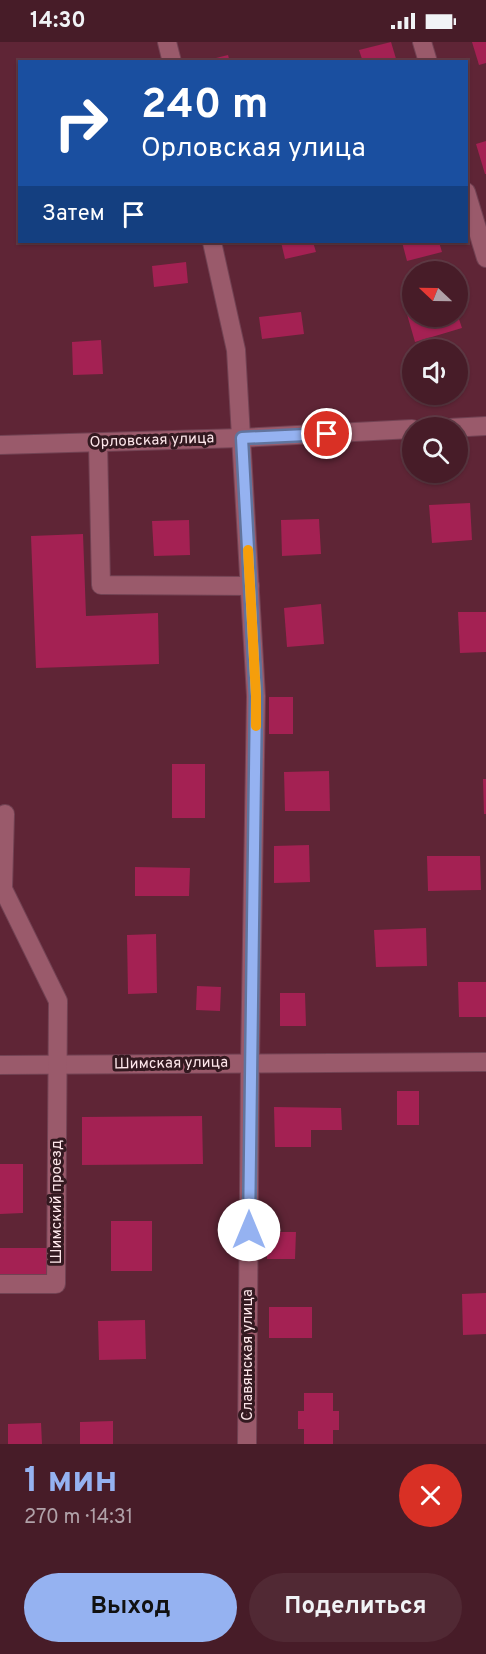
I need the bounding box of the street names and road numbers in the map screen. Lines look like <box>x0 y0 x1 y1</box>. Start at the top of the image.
street label: Орловская улица <box>89 429 215 453</box>
street label: Шимская улица <box>114 1054 228 1074</box>
street label: Шимский проезд <box>48 1140 67 1264</box>
street label: Славянская улица <box>239 1289 258 1421</box>

